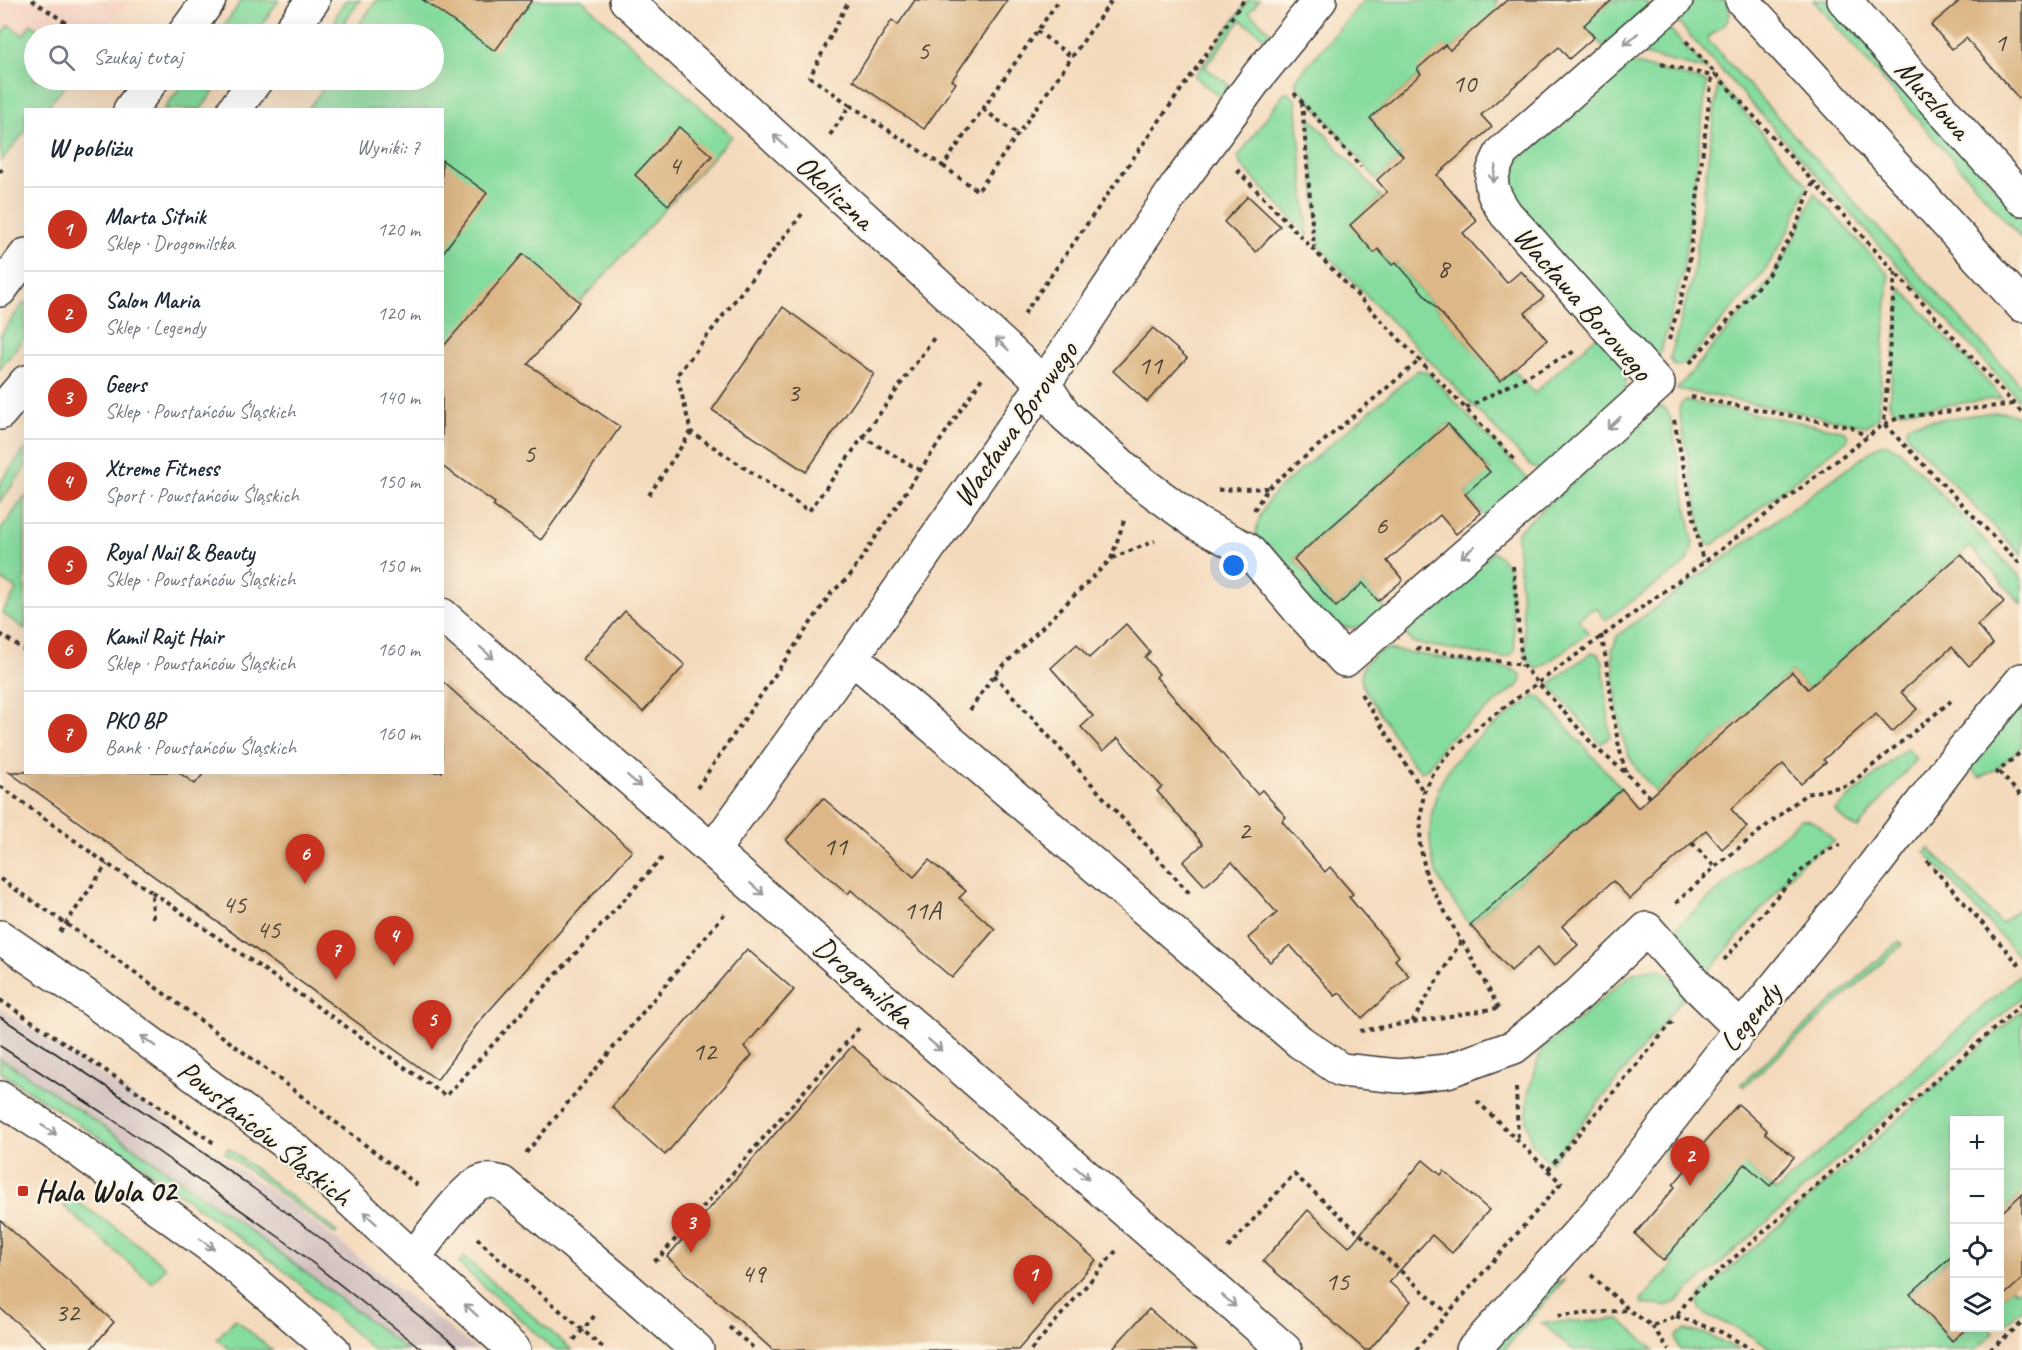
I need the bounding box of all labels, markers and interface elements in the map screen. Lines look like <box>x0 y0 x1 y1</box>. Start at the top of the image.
search box <box>24 24 444 90</box>
house number: 1 <box>1994 25 2008 59</box>
one-way arrow <box>1624 32 1639 46</box>
house number: 5 <box>917 33 931 67</box>
icon: search <box>45 41 78 74</box>
text: Szukaj tutaj <box>93 43 183 71</box>
street label: Muszlowa <box>1887 51 1981 149</box>
house number: 10 <box>1452 66 1478 100</box>
text: W pobliżu <box>48 131 131 164</box>
one-way arrow <box>773 134 788 148</box>
text: Wyniki: 7 <box>357 135 420 160</box>
street label: Okoliczna <box>788 146 884 240</box>
house number: 4 <box>668 148 683 182</box>
one-way arrow <box>1488 164 1499 183</box>
text: Marta Sitnik <box>105 203 206 231</box>
text: 1 <box>63 217 72 242</box>
text: 120 m <box>377 217 420 242</box>
street label: Wacława Borowego <box>1505 217 1662 390</box>
text: Sklep · Drogomilska <box>105 231 234 256</box>
house number: 8 <box>1437 251 1452 285</box>
text: Salon Maria <box>105 287 199 315</box>
text: 2 <box>63 301 72 326</box>
text: 120 m <box>377 301 420 326</box>
text: Sklep · Legendy <box>105 315 205 340</box>
street label: Wacława Borowego <box>944 333 1087 514</box>
one-way arrow <box>994 337 1009 351</box>
house number: 11 <box>1138 348 1164 382</box>
text: Geers <box>105 371 146 399</box>
house number: 3 <box>787 375 801 409</box>
text: 3 <box>63 385 72 410</box>
text: 140 m <box>377 385 420 410</box>
text: Sklep · Powstańców Śląskich <box>105 399 295 424</box>
one-way arrow <box>1607 416 1622 430</box>
house number: 5 <box>523 436 537 470</box>
text: Xtreme Fitness <box>105 455 219 483</box>
text: 4 <box>63 469 72 494</box>
text: 150 m <box>377 469 420 494</box>
text: Sport · Powstańców Śląskich <box>105 483 299 508</box>
house number: 6 <box>1375 508 1388 542</box>
text: Royal Nail & Beauty <box>105 539 254 567</box>
one-way arrow <box>1461 545 1476 559</box>
your location <box>1219 551 1248 580</box>
text: 5 <box>63 553 72 578</box>
text: 150 m <box>377 553 420 578</box>
text: Sklep · Powstańców Śląskich <box>105 567 295 592</box>
text: Kamil Rajt Hair <box>105 623 223 651</box>
text: 6 <box>63 637 72 662</box>
text: 160 m <box>377 637 420 662</box>
one-way arrow <box>479 646 494 660</box>
text: Sklep · Powstańców Śląskich <box>105 651 295 676</box>
text: PKO BP <box>105 707 164 735</box>
text: 7 <box>63 721 72 746</box>
text: 160 m <box>377 721 420 746</box>
text: Bank · Powstańców Śląskich <box>105 735 296 760</box>
one-way arrow <box>626 774 641 788</box>
house number: 2 <box>1238 813 1252 847</box>
house number: 11 <box>823 829 849 863</box>
pin: 6 <box>286 834 324 884</box>
one-way arrow <box>749 882 764 896</box>
house number: 45 <box>222 887 248 921</box>
house number: 11A <box>903 893 942 927</box>
house number: 45 <box>256 912 282 946</box>
pin: 4 <box>374 916 414 966</box>
street label: Drogomilska <box>805 928 924 1038</box>
pin: 7 <box>316 930 356 980</box>
street label: Legendy <box>1711 972 1791 1059</box>
pin: 5 <box>412 1000 452 1050</box>
house number: 12 <box>692 1034 718 1068</box>
one-way arrow <box>141 1035 157 1048</box>
one-way arrow <box>927 1038 942 1052</box>
street label: Powstańców Śląskich <box>170 1051 361 1216</box>
map controls <box>1950 1116 2004 1332</box>
button: + <box>1950 1116 2004 1170</box>
one-way arrow <box>40 1125 57 1137</box>
pin: 2 <box>1670 1136 1710 1186</box>
one-way arrow <box>1074 1166 1089 1180</box>
button: − <box>1950 1170 2004 1224</box>
place label: Hala Wola 02 <box>35 1172 178 1210</box>
marker: Hala Wola 02 <box>16 1184 30 1198</box>
pin: 3 <box>672 1204 710 1253</box>
one-way arrow <box>363 1211 378 1225</box>
button: locate <box>1950 1224 2004 1278</box>
one-way arrow <box>199 1238 215 1250</box>
house number: 49 <box>741 1256 767 1290</box>
pin: 1 <box>1014 1256 1052 1305</box>
house number: 15 <box>1325 1264 1351 1298</box>
button: layers <box>1950 1278 2004 1332</box>
one-way arrow <box>1221 1294 1236 1308</box>
house number: 32 <box>55 1295 81 1329</box>
one-way arrow <box>463 1303 478 1317</box>

